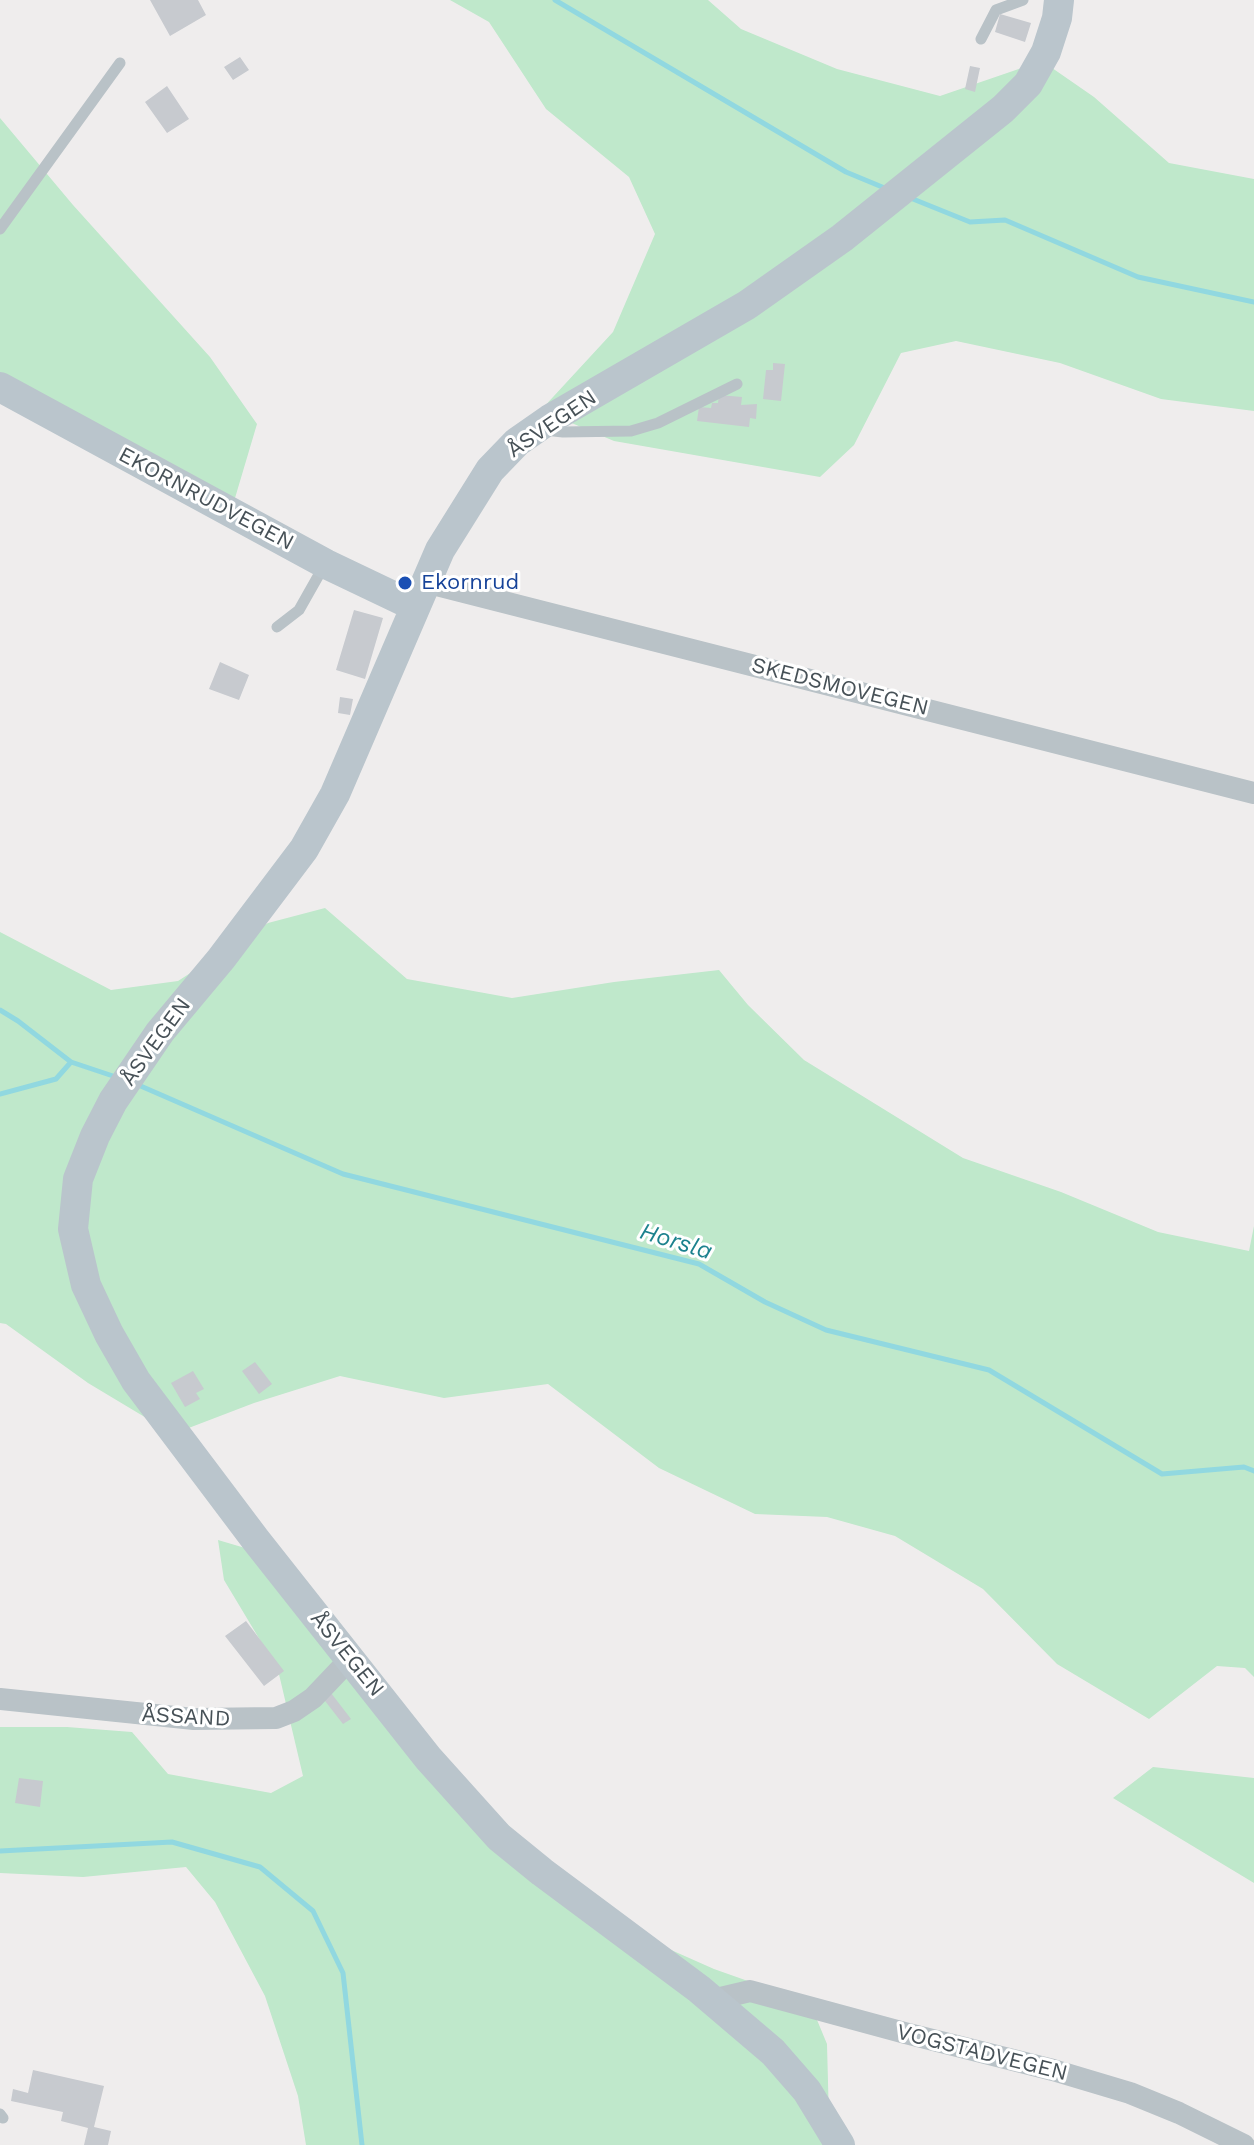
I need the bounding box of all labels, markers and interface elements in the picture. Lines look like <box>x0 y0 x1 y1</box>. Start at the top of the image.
street label: ÅSVEGEN <box>502 384 602 464</box>
street label: EKORNRUDVEGEN <box>114 442 298 556</box>
place label: Ekornrud <box>421 570 519 596</box>
marker: Ekornrud <box>396 574 414 592</box>
street label: SKEDSMOVEGEN <box>749 652 931 722</box>
street label: ÅSVEGEN <box>115 993 197 1091</box>
water label: Horsla <box>636 1217 716 1267</box>
street label: ÅSVEGEN <box>305 1606 389 1702</box>
street label: ÅSSAND <box>141 1701 231 1733</box>
street label: VOGSTADVEGEN <box>894 2019 1070 2087</box>

